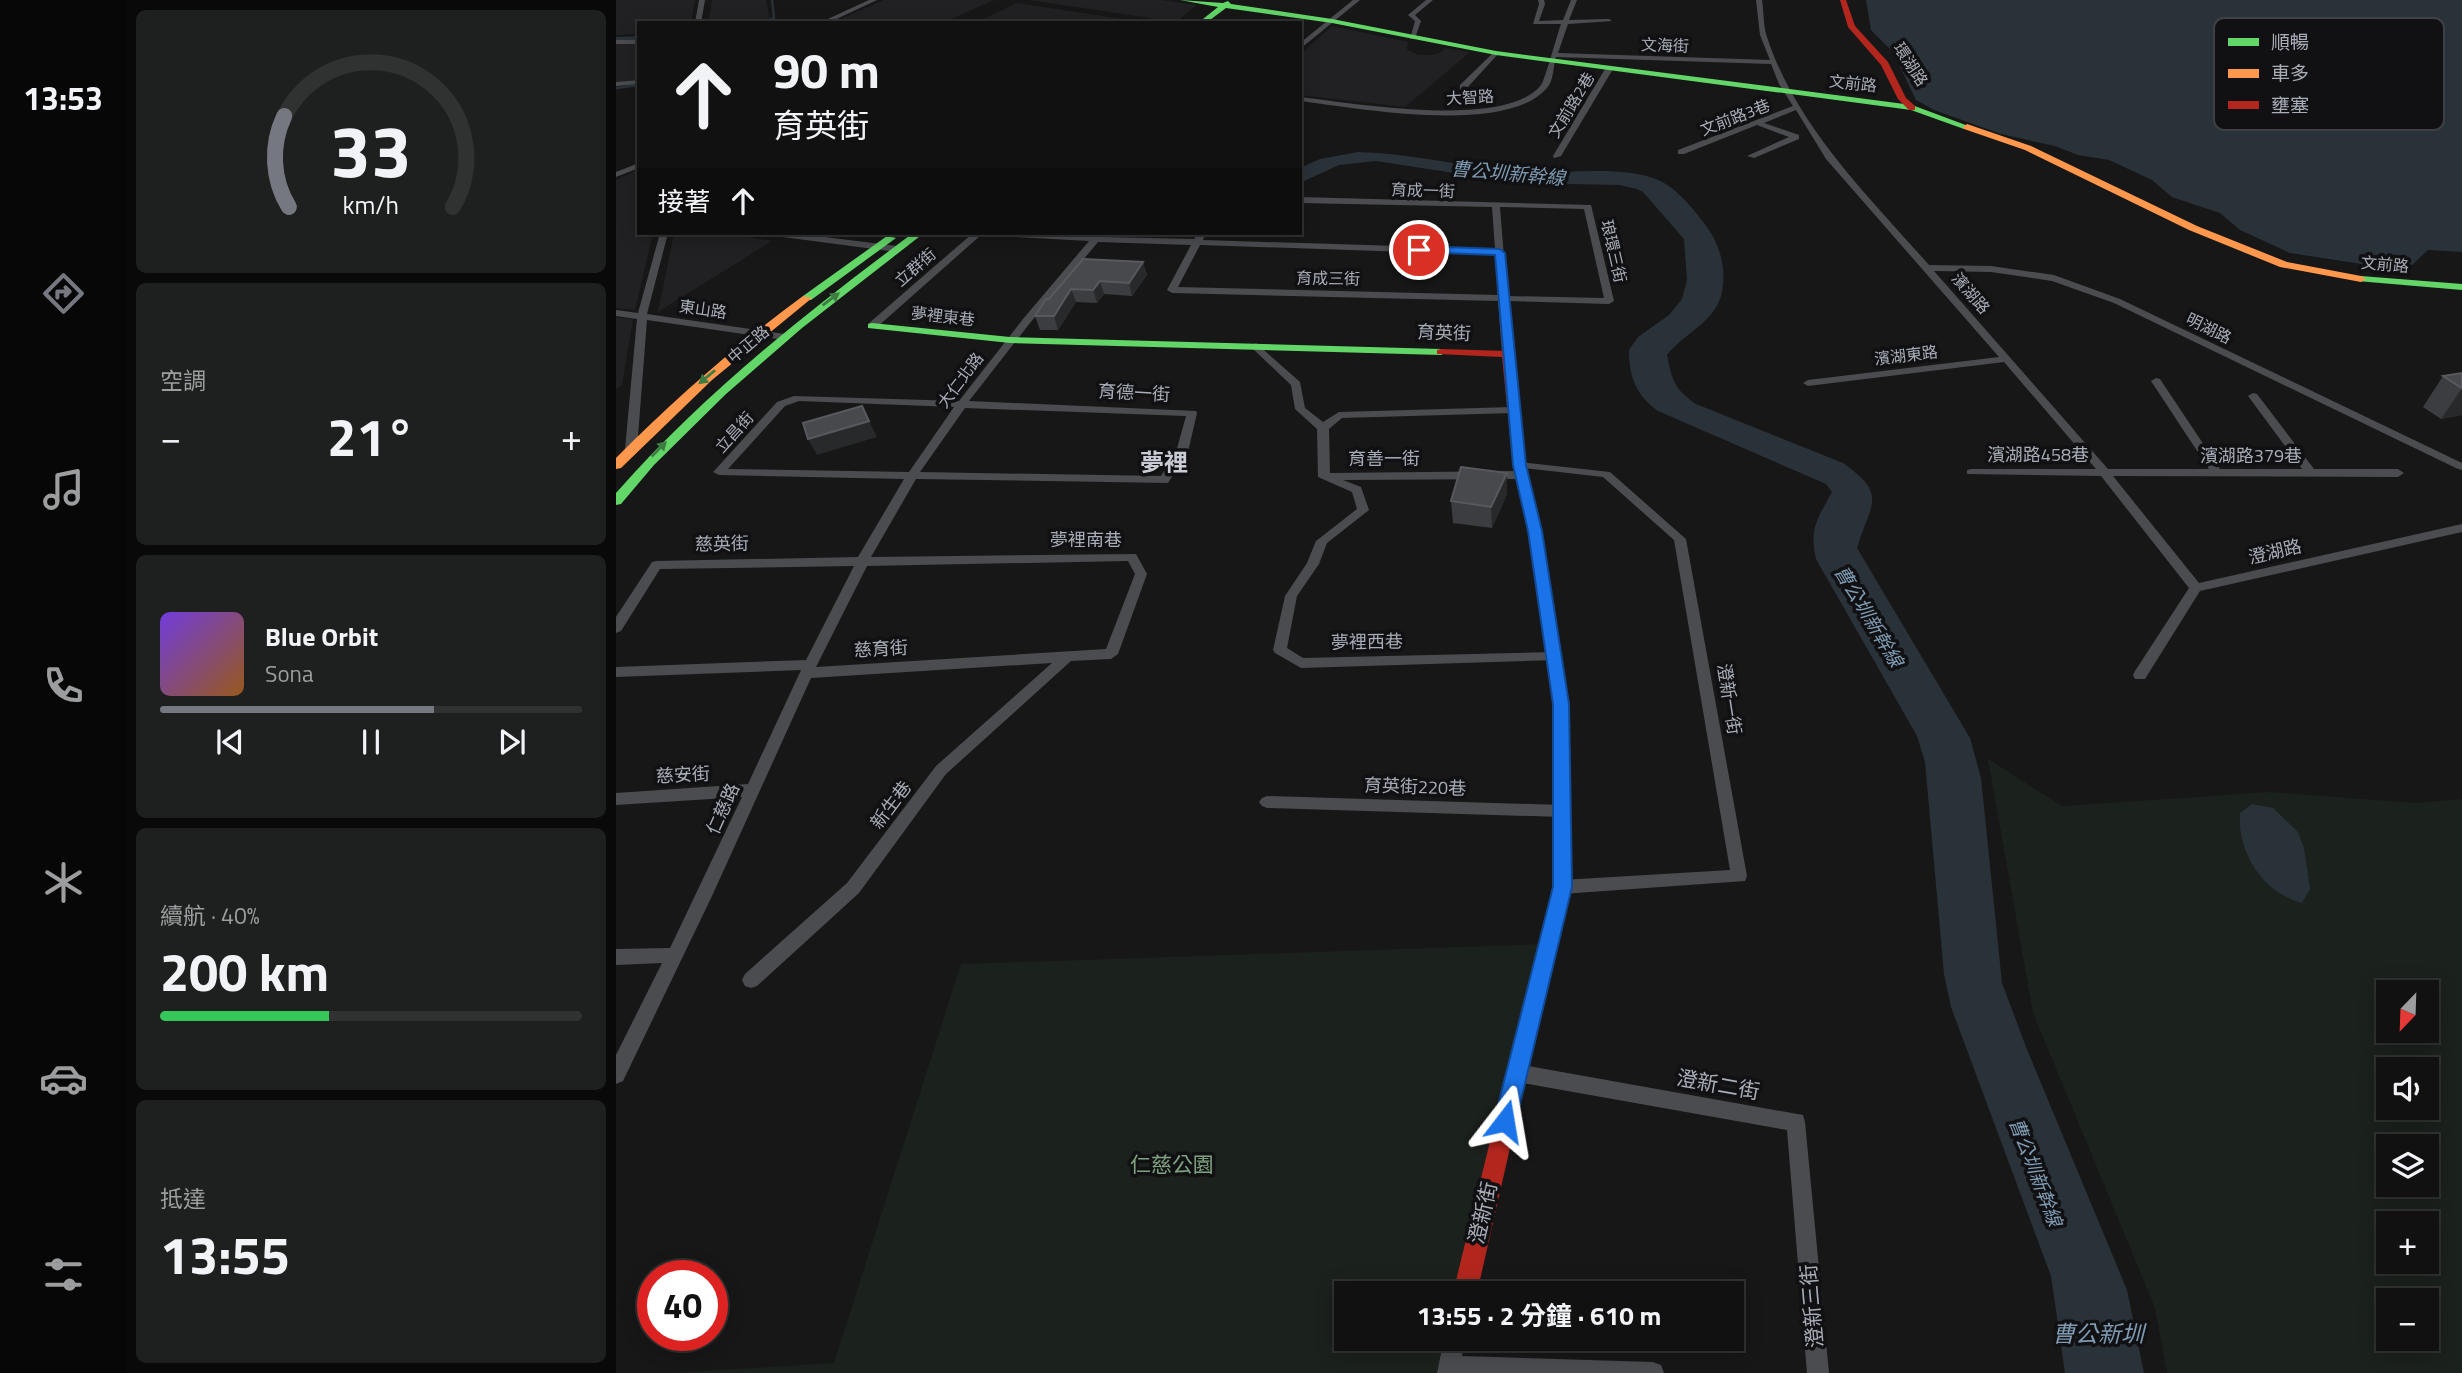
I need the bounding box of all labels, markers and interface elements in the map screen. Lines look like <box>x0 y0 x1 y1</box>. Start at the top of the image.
legend <box>2214 18 2444 130</box>
text: 順暢 <box>2271 27 2309 56</box>
text: 90 m <box>773 32 880 107</box>
street label: 文海街 <box>1641 32 1689 58</box>
street label: 環湖路 <box>1888 37 1934 91</box>
icon: ahead <box>658 49 749 140</box>
text: 車多 <box>2271 58 2309 87</box>
street label: 文前路2巷 <box>1542 68 1600 142</box>
street label: 文前路 <box>1828 69 1878 97</box>
text: 13:53 <box>23 74 103 122</box>
street label: 大智路 <box>1445 84 1495 110</box>
text: 壅塞 <box>2271 90 2309 119</box>
street label: 文前路3巷 <box>1697 93 1773 141</box>
text: 33 <box>330 96 412 206</box>
text: 育英街 <box>773 101 869 149</box>
water label: 曹公圳新幹線 <box>1450 153 1568 192</box>
street label: 育成一街 <box>1391 177 1455 203</box>
text: 接著 <box>658 182 710 221</box>
icon: ahead <box>724 182 762 220</box>
text: km/h <box>343 186 399 224</box>
street label: 琅環三街 <box>1595 217 1633 285</box>
pin <box>1389 220 1449 280</box>
icon: arrive <box>1400 231 1438 269</box>
street label: 立群街 <box>889 242 941 292</box>
street label: 文前路 <box>2360 250 2410 278</box>
street label: 育成三街 <box>1296 265 1360 291</box>
street label: 濱湖路 <box>1946 267 1996 319</box>
icon: directions <box>39 269 88 318</box>
one-way arrow <box>822 293 840 307</box>
street label: 東山路 <box>678 294 728 324</box>
street label: 夢裡東巷 <box>910 301 976 331</box>
street label: 明湖路 <box>2182 307 2236 349</box>
street label: 育英街 <box>1417 318 1471 347</box>
street label: 中正路 <box>722 319 774 369</box>
street label: 濱湖東路 <box>1873 339 1939 371</box>
street label: 大仁北路 <box>931 347 989 413</box>
text: 空調 <box>160 363 206 398</box>
one-way arrow <box>698 369 715 384</box>
street label: 育德一街 <box>1097 377 1171 408</box>
text: 21° <box>327 397 415 476</box>
street label: 立昌街 <box>709 406 759 458</box>
text: − <box>160 408 181 466</box>
text: + <box>561 408 582 466</box>
one-way arrow <box>651 440 668 457</box>
street label: 濱湖路458巷 <box>1987 441 2089 468</box>
street label: 濱湖路379巷 <box>2200 442 2302 469</box>
district label: 夢裡 <box>1140 444 1188 480</box>
street label: 育善一街 <box>1348 445 1420 472</box>
icon: music <box>39 465 88 514</box>
street label: 夢裡南巷 <box>1050 526 1122 553</box>
street label: 慈英街 <box>695 530 749 557</box>
street label: 澄湖路 <box>2246 532 2304 571</box>
water label: 曹公圳新幹線 <box>1828 559 1912 674</box>
text: Blue Orbit <box>265 617 378 656</box>
street label: 夢裡西巷 <box>1331 627 1403 656</box>
street label: 慈育街 <box>853 634 909 663</box>
text: Sona <box>265 656 313 691</box>
icon: phone <box>39 661 88 710</box>
street label: 澄新一街 <box>1711 661 1748 737</box>
icon: previous <box>211 723 249 761</box>
icon: pause <box>352 723 390 761</box>
icon: next <box>493 723 531 761</box>
street label: 慈安街 <box>655 760 711 789</box>
street label: 育英街220巷 <box>1363 771 1467 802</box>
street label: 新生巷 <box>864 775 918 834</box>
street label: 仁慈路 <box>699 779 746 839</box>
icon: climate <box>39 858 88 907</box>
text: 續航 · 40% <box>160 898 260 933</box>
text: 200 km <box>160 932 329 1011</box>
north arrow <box>2376 980 2440 1043</box>
map controls <box>2376 980 2439 1351</box>
icon: car <box>39 1054 88 1103</box>
button: sound <box>2376 1057 2439 1120</box>
street label: 澄新二街 <box>1674 1061 1762 1107</box>
position arrow <box>1468 1084 1542 1158</box>
water label: 曹公圳新幹線 <box>2003 1113 2071 1232</box>
button: layers <box>2376 1134 2439 1197</box>
park label: 仁慈公園 <box>1130 1148 1214 1180</box>
street label: 澄新街 <box>1459 1178 1505 1247</box>
text: 抵達 <box>160 1181 206 1216</box>
button: + <box>2376 1211 2439 1274</box>
text: 13:55 <box>160 1215 290 1294</box>
icon: filters <box>39 1250 88 1299</box>
speed limit sign: 40 <box>637 1260 728 1351</box>
street label: 澄新三街 <box>1791 1263 1831 1349</box>
button: − <box>2376 1288 2439 1351</box>
text: 13:55 · 2 分鐘 · 610 m <box>1417 1296 1661 1335</box>
water label: 曹公新圳 <box>2052 1316 2147 1351</box>

